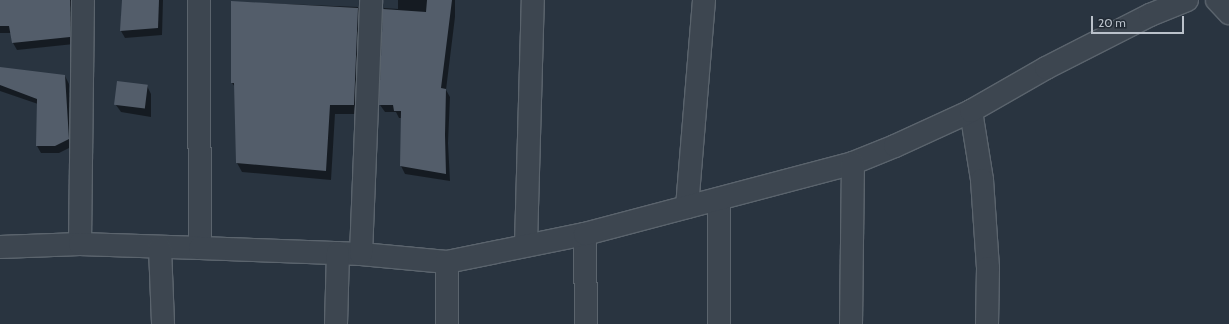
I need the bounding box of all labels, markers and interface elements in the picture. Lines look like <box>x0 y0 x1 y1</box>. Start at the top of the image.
scale bar <box>1093 8 1186 34</box>
text: 20 m <box>1098 15 1126 30</box>

